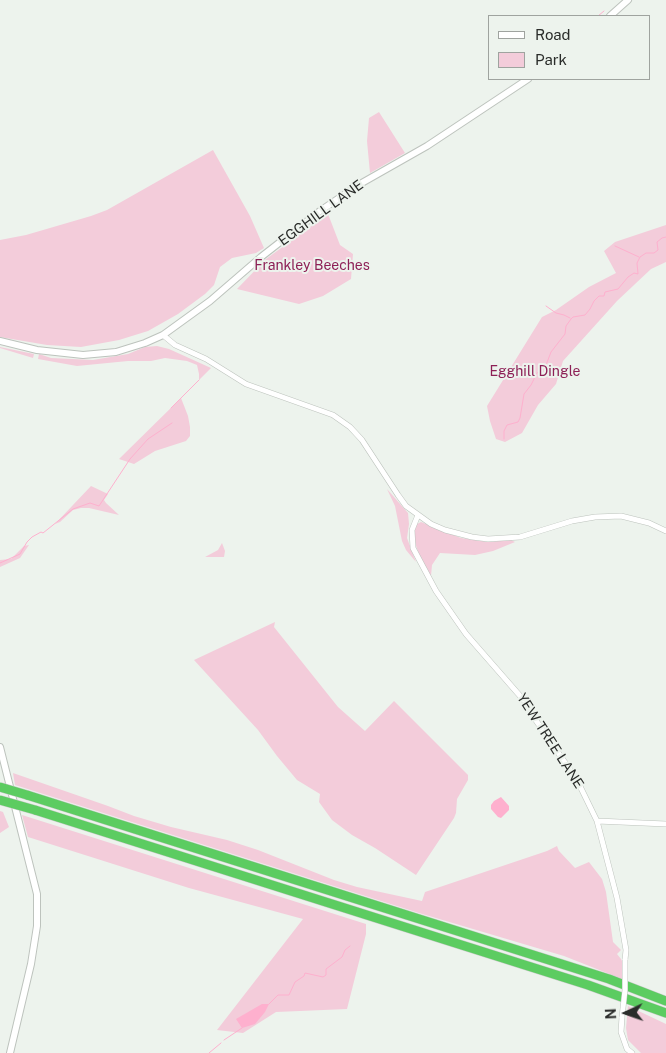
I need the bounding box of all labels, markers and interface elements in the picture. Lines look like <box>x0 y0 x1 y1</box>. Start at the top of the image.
legend <box>488 15 651 80</box>
text: Road <box>535 26 571 43</box>
text: Park <box>535 51 567 68</box>
street label: EGGHILL LANE <box>275 177 367 249</box>
park label: Frankley Beeches <box>254 258 370 274</box>
park label: Egghill Dingle <box>490 364 580 380</box>
street label: YEW TREE LANE <box>513 690 587 792</box>
north arrow <box>601 988 651 1038</box>
text: N <box>603 1008 619 1020</box>

